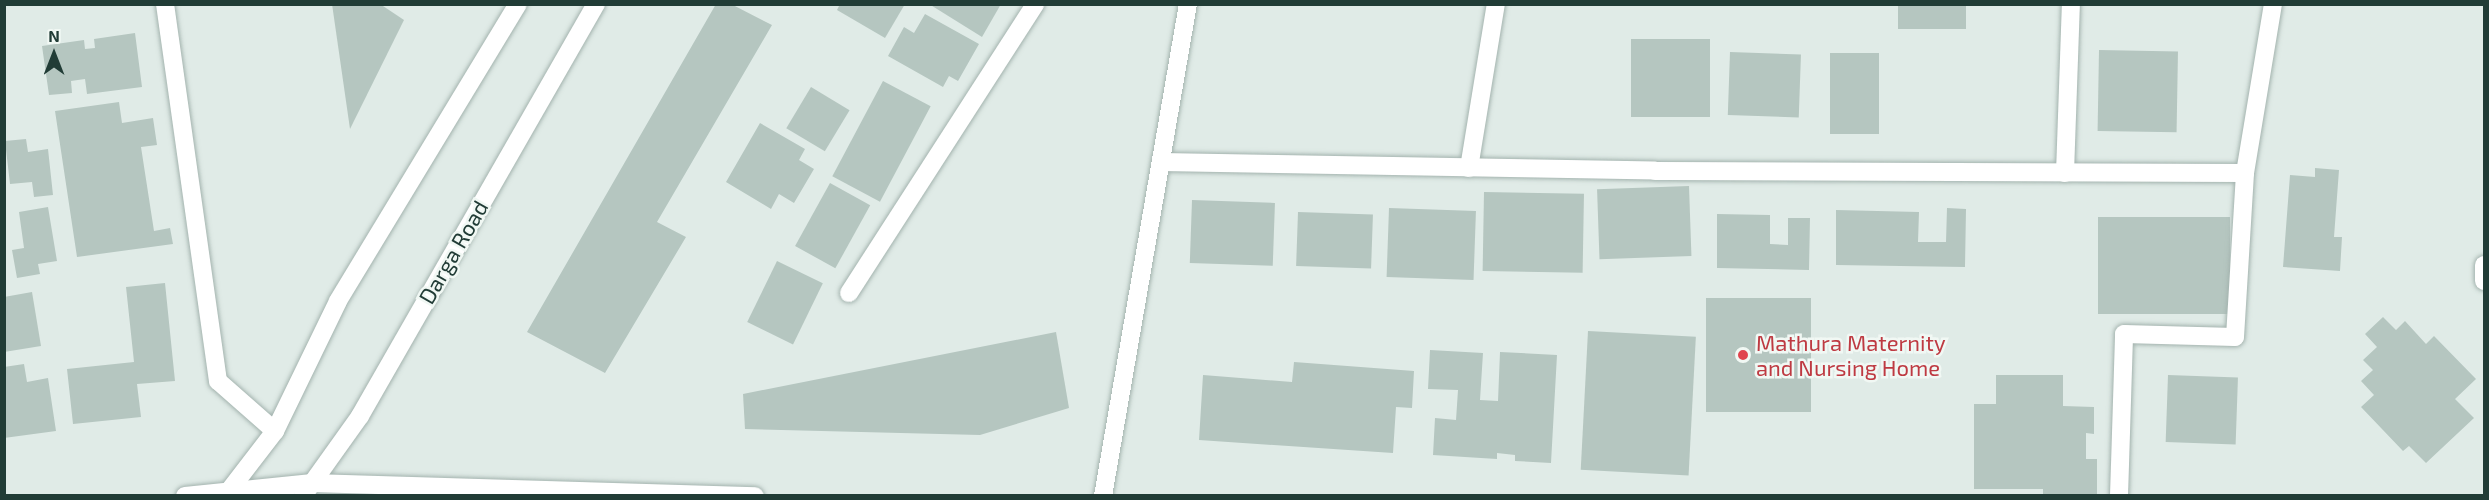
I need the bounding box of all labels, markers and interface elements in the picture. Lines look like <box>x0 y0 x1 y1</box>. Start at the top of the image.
north arrow <box>24 24 84 84</box>
text: N <box>48 26 60 45</box>
street label: Darga Road <box>413 196 493 308</box>
place label: Mathura Maternity and Nursing Home <box>1756 329 1946 380</box>
marker: Mathura Maternity and Nursing Home <box>1734 346 1752 364</box>

